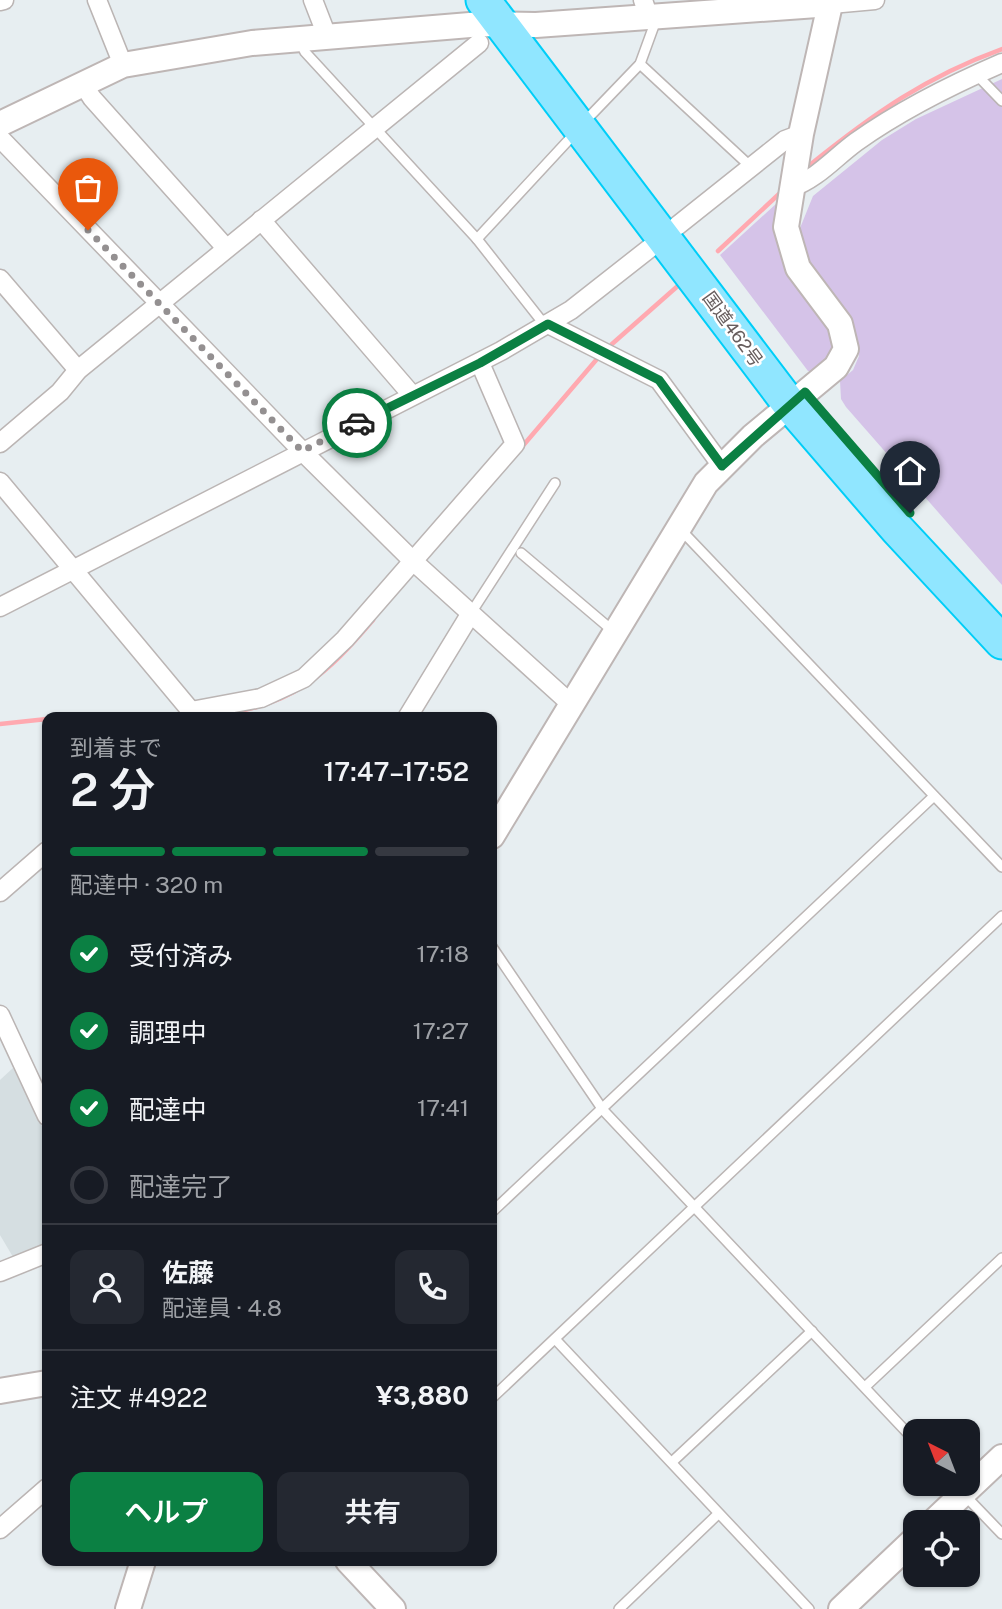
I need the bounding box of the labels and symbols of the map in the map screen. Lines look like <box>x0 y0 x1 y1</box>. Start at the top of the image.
pin <box>58 158 118 230</box>
street label: 国道462号 <box>699 288 767 370</box>
courier <box>322 388 392 458</box>
pin <box>880 441 940 513</box>
north arrow <box>903 1419 980 1496</box>

